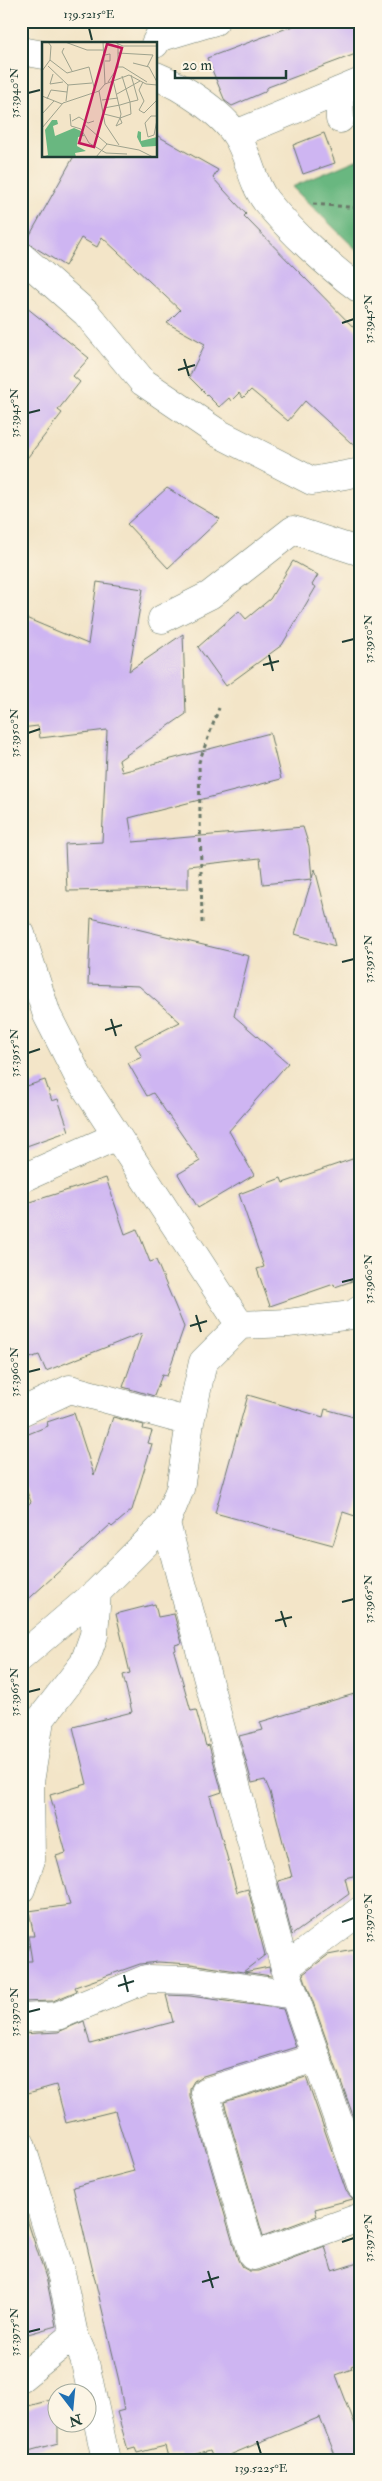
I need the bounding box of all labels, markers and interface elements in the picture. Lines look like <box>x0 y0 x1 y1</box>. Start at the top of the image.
text: 139.5215°E <box>64 7 115 22</box>
inset map <box>42 42 158 158</box>
scale bar <box>175 48 286 80</box>
text: 20 m <box>182 56 212 75</box>
text: 35.3940°N <box>7 68 22 118</box>
text: 35.3945°N <box>361 294 376 344</box>
text: 35.3945°N <box>7 388 22 438</box>
text: 35.3950°N <box>361 614 376 664</box>
text: 35.3950°N <box>7 708 22 758</box>
text: 35.3955°N <box>361 935 376 983</box>
text: 35.3955°N <box>7 1029 22 1077</box>
text: 35.3960°N <box>361 1254 376 1304</box>
text: 35.3960°N <box>7 1347 22 1397</box>
text: 35.3965°N <box>361 1574 376 1624</box>
text: 35.3965°N <box>7 1667 22 1717</box>
text: 35.3970°N <box>361 1893 376 1943</box>
text: 35.3970°N <box>7 1987 22 2037</box>
text: 35.3975°N <box>361 2213 376 2262</box>
text: 35.3975°N <box>7 2307 22 2356</box>
north arrow <box>48 2384 98 2434</box>
text: N <box>67 2410 85 2430</box>
text: 139.5225°E <box>235 2461 288 2476</box>

